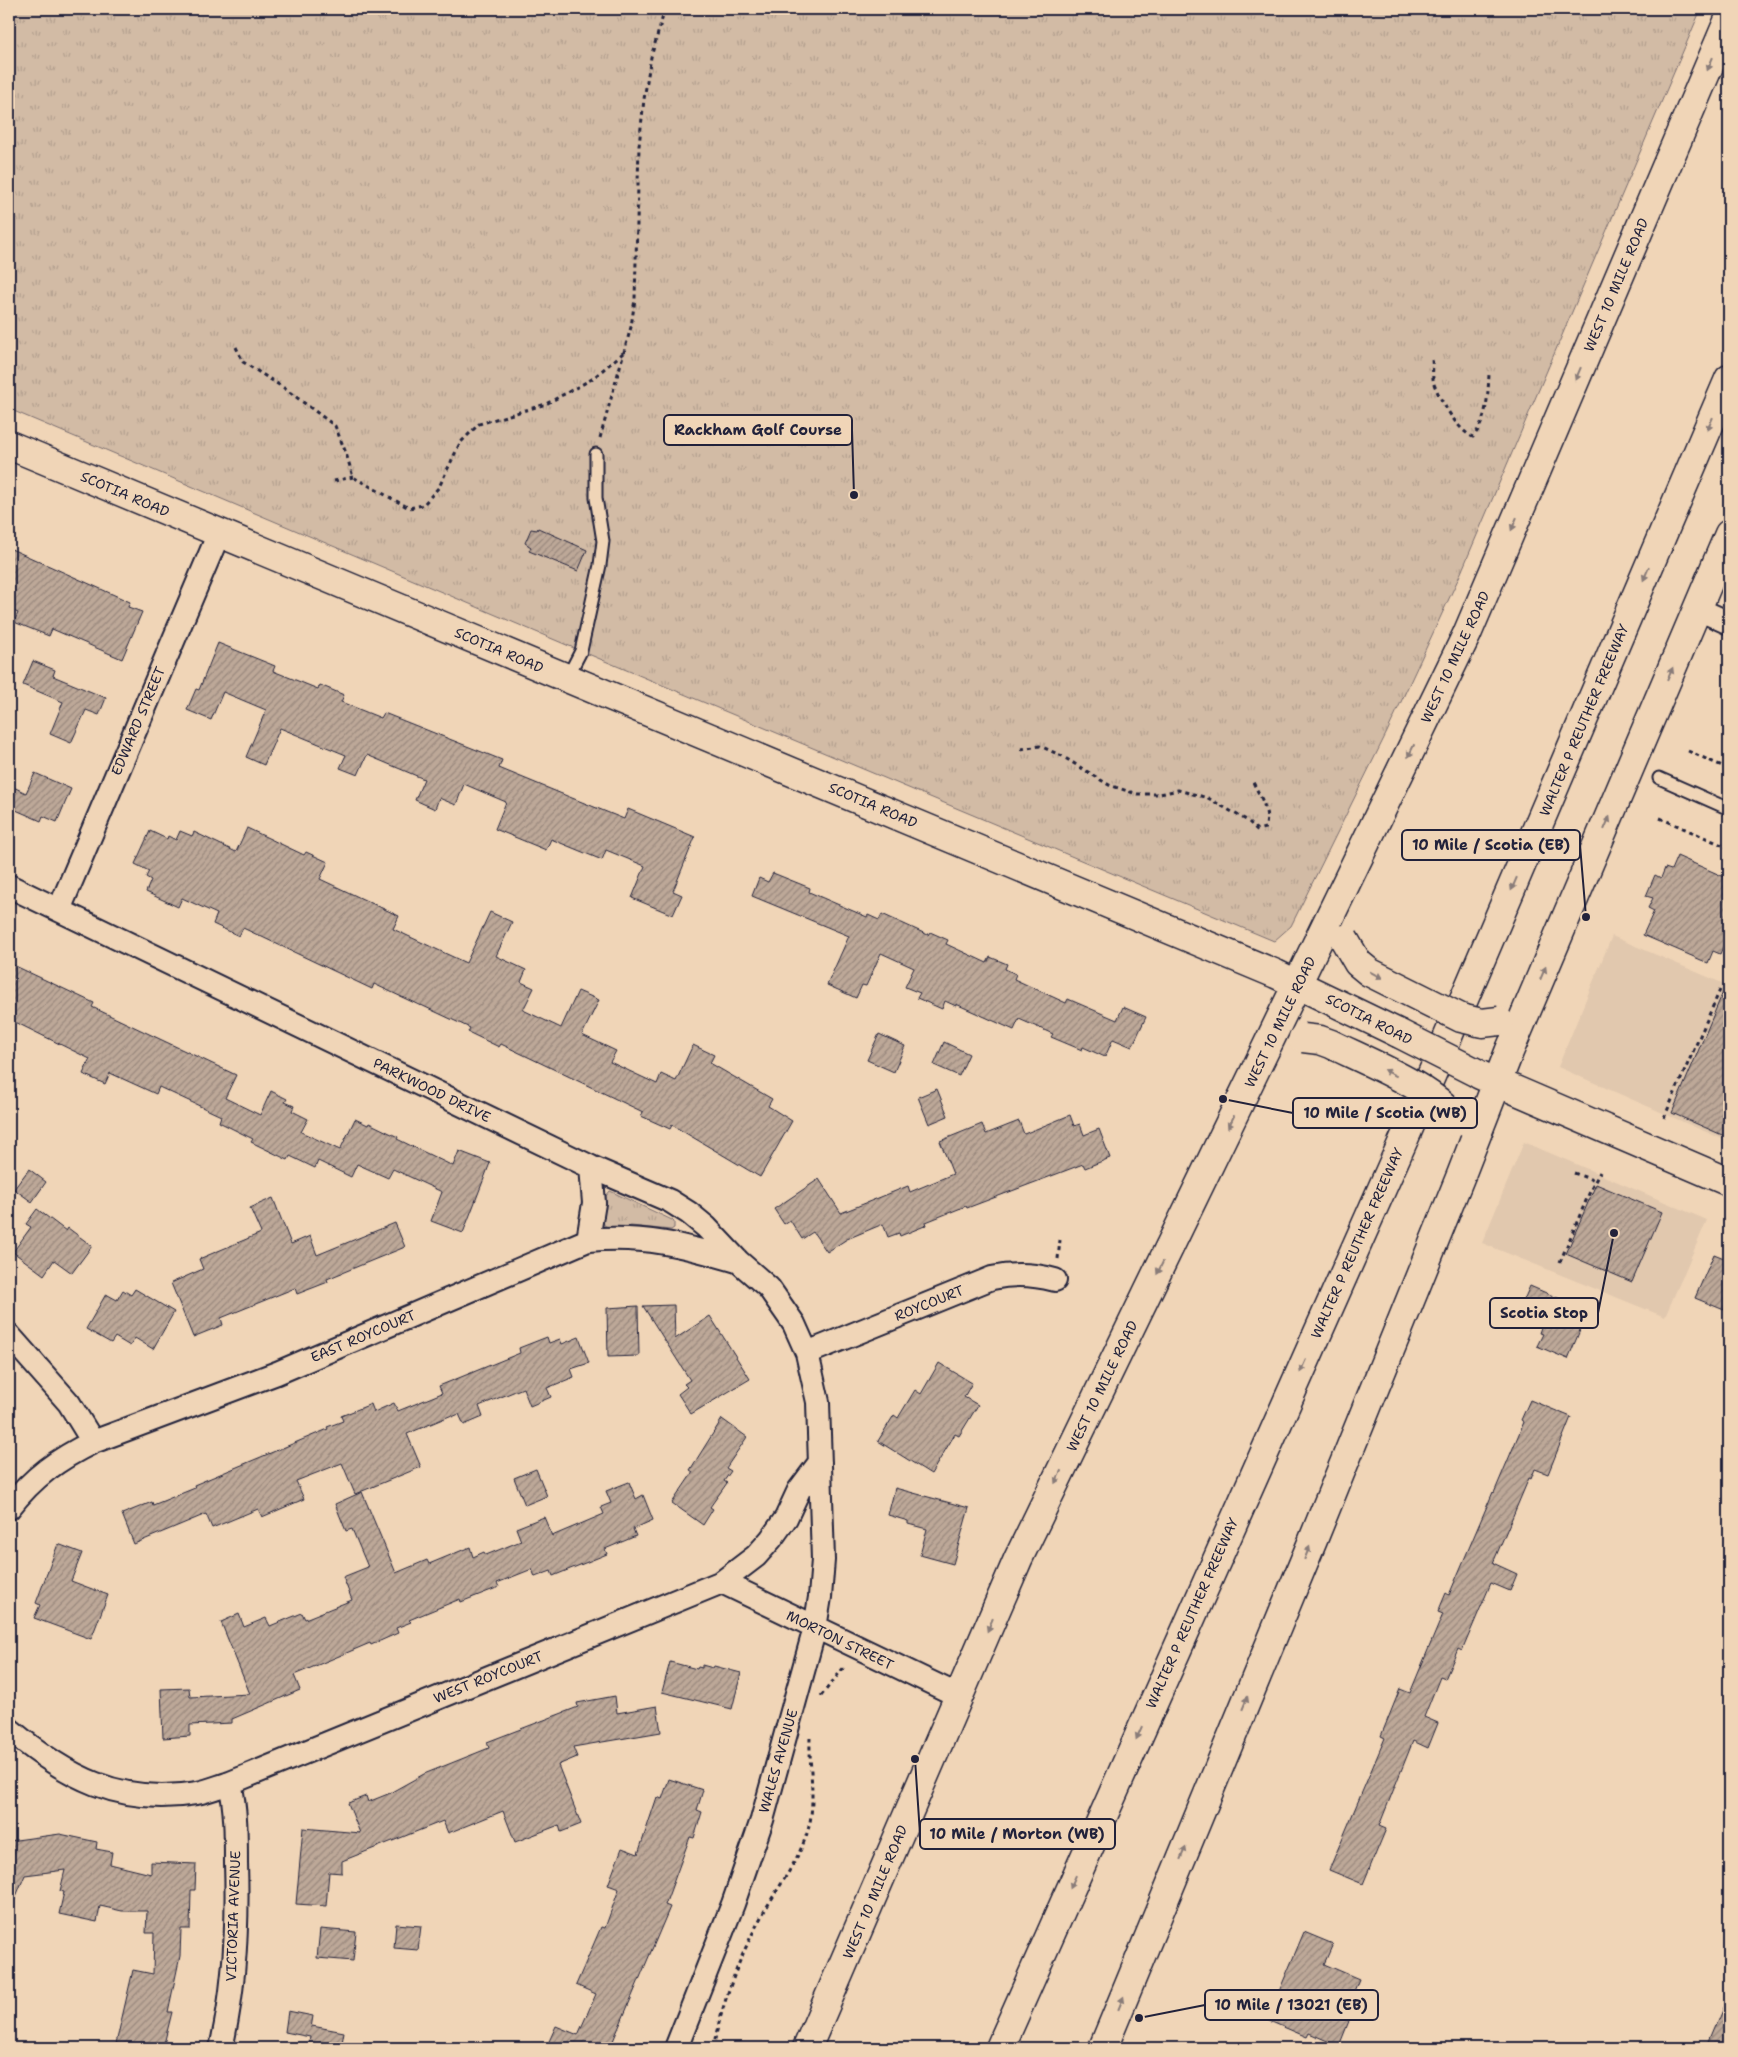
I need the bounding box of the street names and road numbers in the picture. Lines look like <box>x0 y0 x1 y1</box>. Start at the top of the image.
street label: WEST 10 MILE ROAD <box>1580 215 1652 355</box>
street label: SCOTIA ROAD <box>78 467 172 521</box>
street label: WEST 10 MILE ROAD <box>1416 588 1494 726</box>
street label: WALTER P REUTHER FREEWAY <box>1535 621 1633 819</box>
street label: SCOTIA ROAD <box>452 623 546 677</box>
street label: EDWARD STREET <box>107 664 169 778</box>
street label: SCOTIA ROAD <box>826 778 920 832</box>
street label: WEST 10 MILE ROAD <box>1240 954 1320 1090</box>
street label: SCOTIA ROAD <box>1323 989 1415 1049</box>
street label: PARKWOOD DRIVE <box>370 1054 494 1126</box>
street label: WALTER P REUTHER FREEWAY <box>1307 1144 1408 1341</box>
street label: ROYCOURT <box>892 1281 967 1325</box>
street label: EAST ROYCOURT <box>308 1306 419 1366</box>
street label: WEST 10 MILE ROAD <box>1062 1318 1142 1454</box>
street label: WALTER P REUTHER FREEWAY <box>1142 1514 1243 1711</box>
street label: MORTON STREET <box>783 1606 897 1674</box>
street label: WEST ROYCOURT <box>431 1647 546 1707</box>
street label: WALES AVENUE <box>755 1707 802 1815</box>
street label: WEST 10 MILE ROAD <box>839 1822 911 1962</box>
street label: VICTORIA AVENUE <box>222 1850 244 1982</box>

